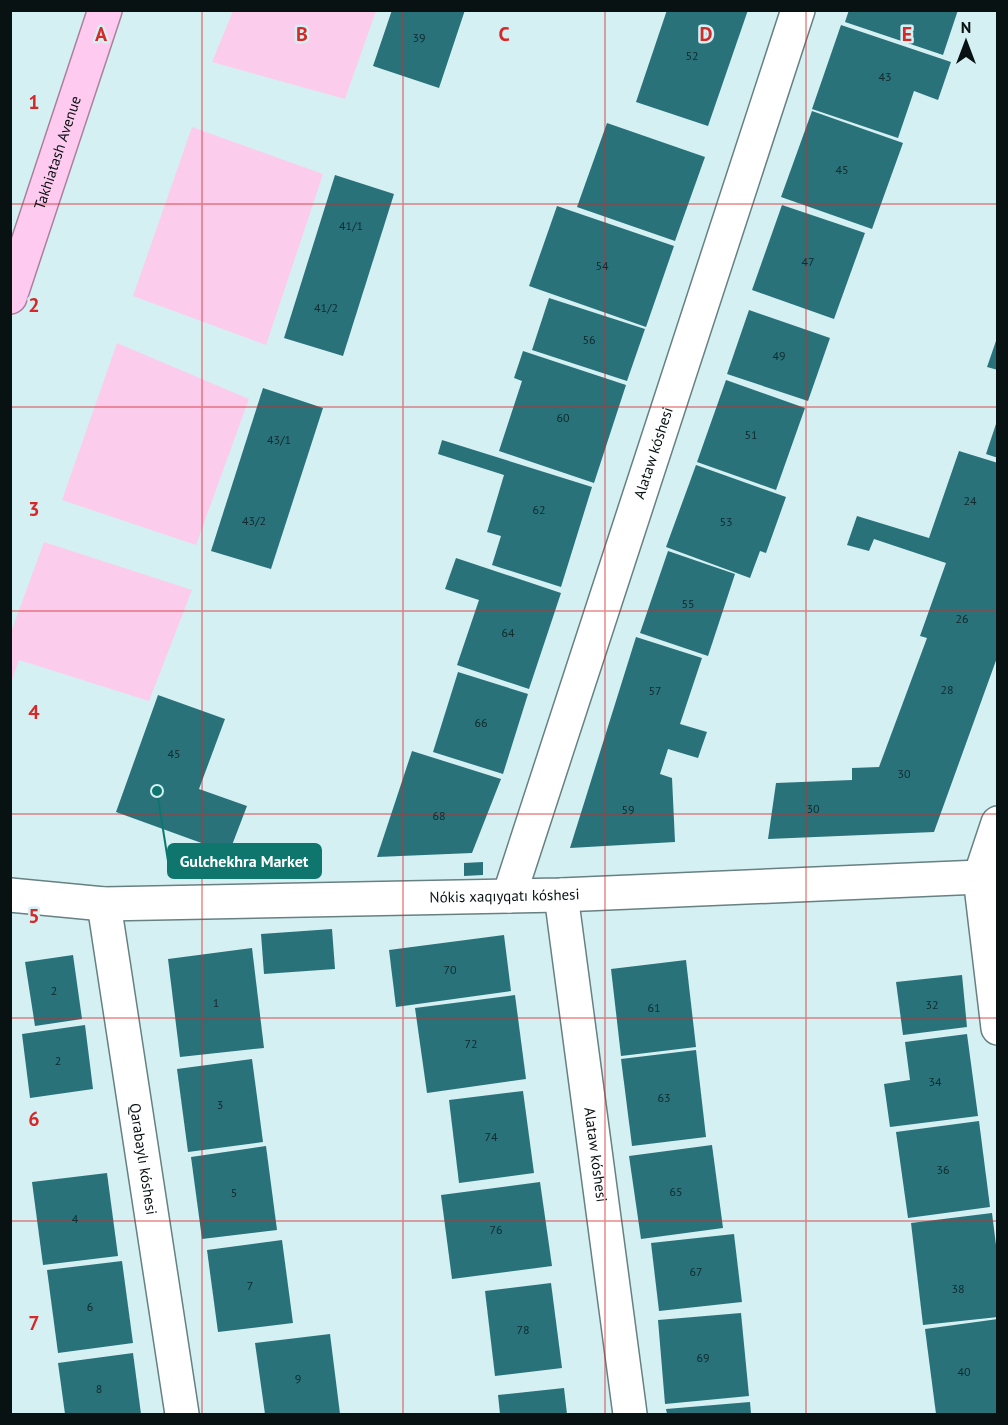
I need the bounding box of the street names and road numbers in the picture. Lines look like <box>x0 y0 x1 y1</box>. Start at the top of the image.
street label: Takhiatash Avenue <box>30 93 85 212</box>
street label: Alataw kóshesi <box>629 404 677 501</box>
street label: Nókis xaqıyqatı kóshesi <box>429 884 580 907</box>
street label: Qarabaylı kóshesi <box>126 1102 161 1216</box>
street label: Alataw kóshesi <box>580 1106 612 1203</box>

